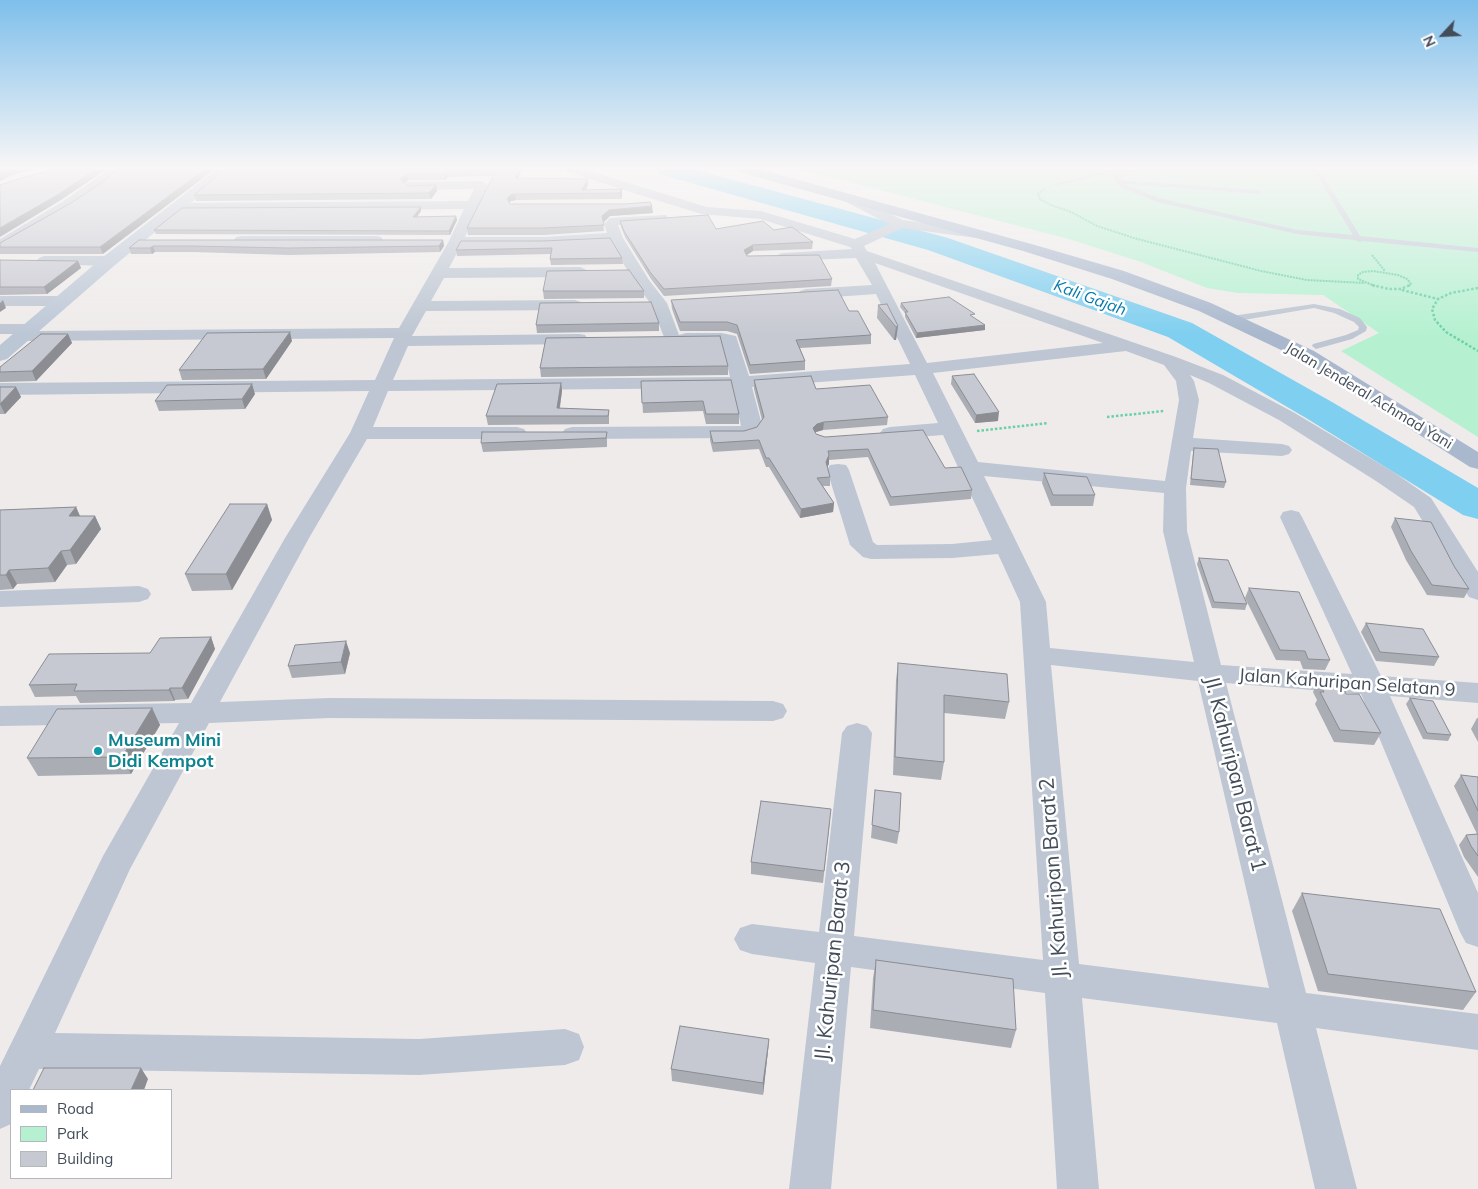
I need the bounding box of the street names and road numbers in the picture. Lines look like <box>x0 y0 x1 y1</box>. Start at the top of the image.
street label: Jalan Jenderal Achmad Yani <box>1282 339 1456 453</box>
street label: Jalan Kahuripan Selatan 9 <box>1238 665 1456 701</box>
street label: Jl. Kahuripan Barat 1 <box>1199 674 1271 874</box>
street label: Jl. Kahuripan Barat 2 <box>1034 777 1074 979</box>
street label: Jl. Kahuripan Barat 3 <box>810 860 856 1062</box>

